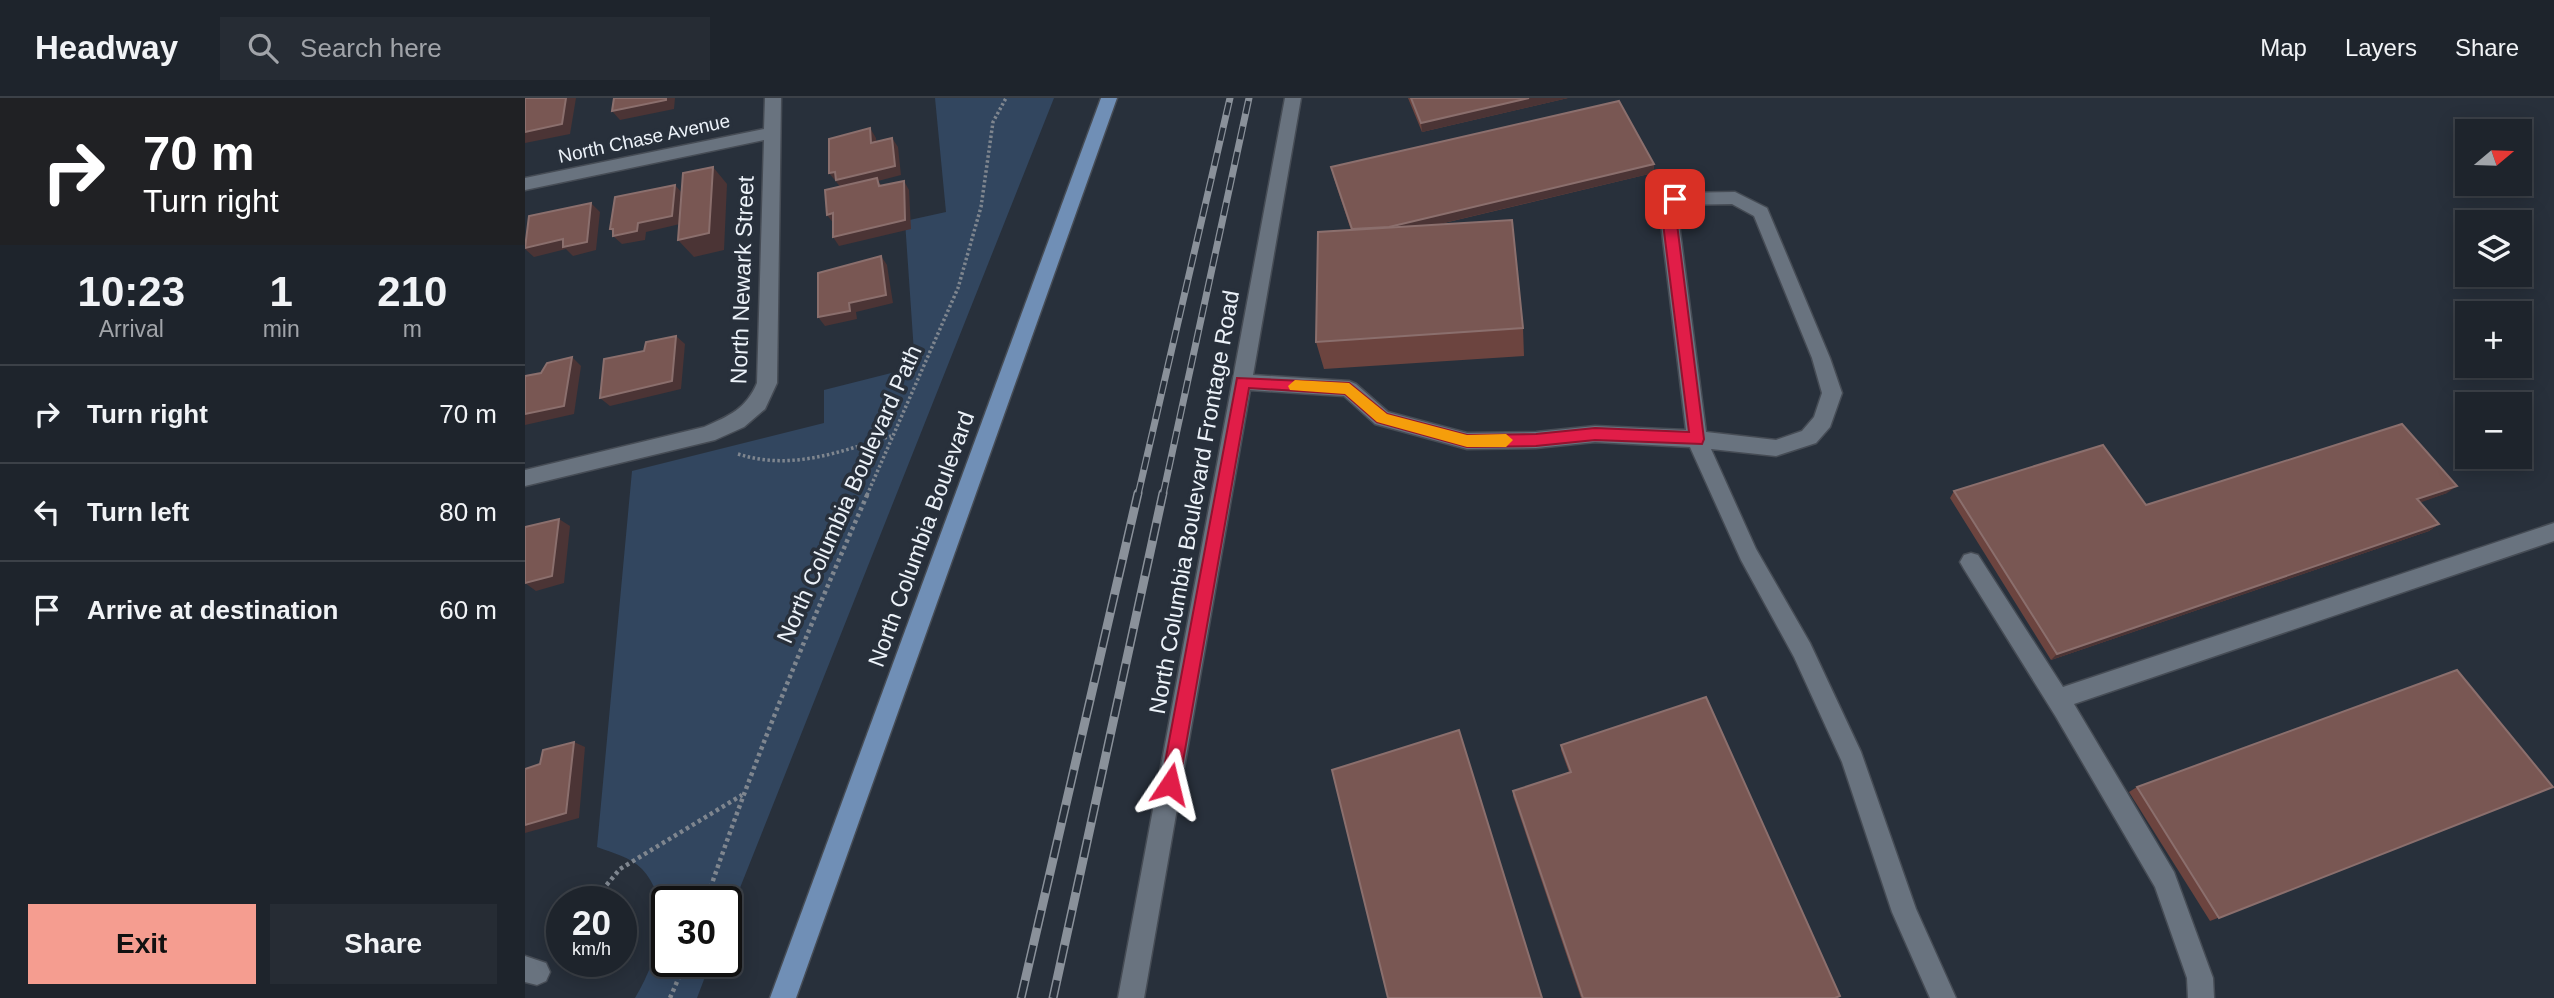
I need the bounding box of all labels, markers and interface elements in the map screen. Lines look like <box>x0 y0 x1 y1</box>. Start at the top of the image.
search box <box>220 17 710 80</box>
text: Headway <box>35 29 178 66</box>
icon: search <box>244 29 282 67</box>
text: Search here <box>300 33 442 63</box>
text: Map <box>2260 34 2307 61</box>
text: Layers <box>2345 34 2417 61</box>
text: Share <box>2455 34 2519 61</box>
street label: North Chase Avenue <box>556 110 732 167</box>
north arrow <box>2455 119 2532 196</box>
map controls <box>2455 119 2532 469</box>
icon: right <box>28 126 119 217</box>
text: 70 m <box>143 126 255 180</box>
pin <box>1645 169 1705 229</box>
street label: North Newark Street <box>725 175 759 385</box>
icon: arrive <box>1656 180 1694 218</box>
text: Turn right <box>143 183 279 219</box>
button: layers <box>2455 210 2532 287</box>
text: 10:23 <box>78 268 185 315</box>
text: 1 <box>269 268 293 315</box>
text: 210 <box>377 268 447 315</box>
street label: North Columbia Boulevard Frontage Road <box>1144 288 1244 716</box>
button: + <box>2455 301 2532 378</box>
text: Arrival <box>99 316 164 342</box>
text: min <box>263 316 300 342</box>
text: m <box>403 316 422 342</box>
street label: North Columbia Boulevard Path <box>771 341 927 647</box>
button: − <box>2455 392 2532 469</box>
icon: right <box>28 395 66 433</box>
text: Turn right <box>87 399 208 429</box>
text: 70 m <box>439 399 497 429</box>
street label: North Columbia Boulevard <box>862 408 980 670</box>
icon: left <box>28 493 66 531</box>
text: Turn left <box>87 497 189 527</box>
text: 80 m <box>439 497 497 527</box>
icon: arrive <box>28 591 66 629</box>
text: Arrive at destination <box>87 595 338 625</box>
text: 60 m <box>439 595 497 625</box>
position arrow <box>1133 747 1207 821</box>
speed limit sign: 30 <box>651 886 742 977</box>
text: 20 <box>572 903 611 942</box>
button: Exit <box>28 904 256 984</box>
button: Share <box>270 904 497 984</box>
text: km/h <box>572 939 611 959</box>

